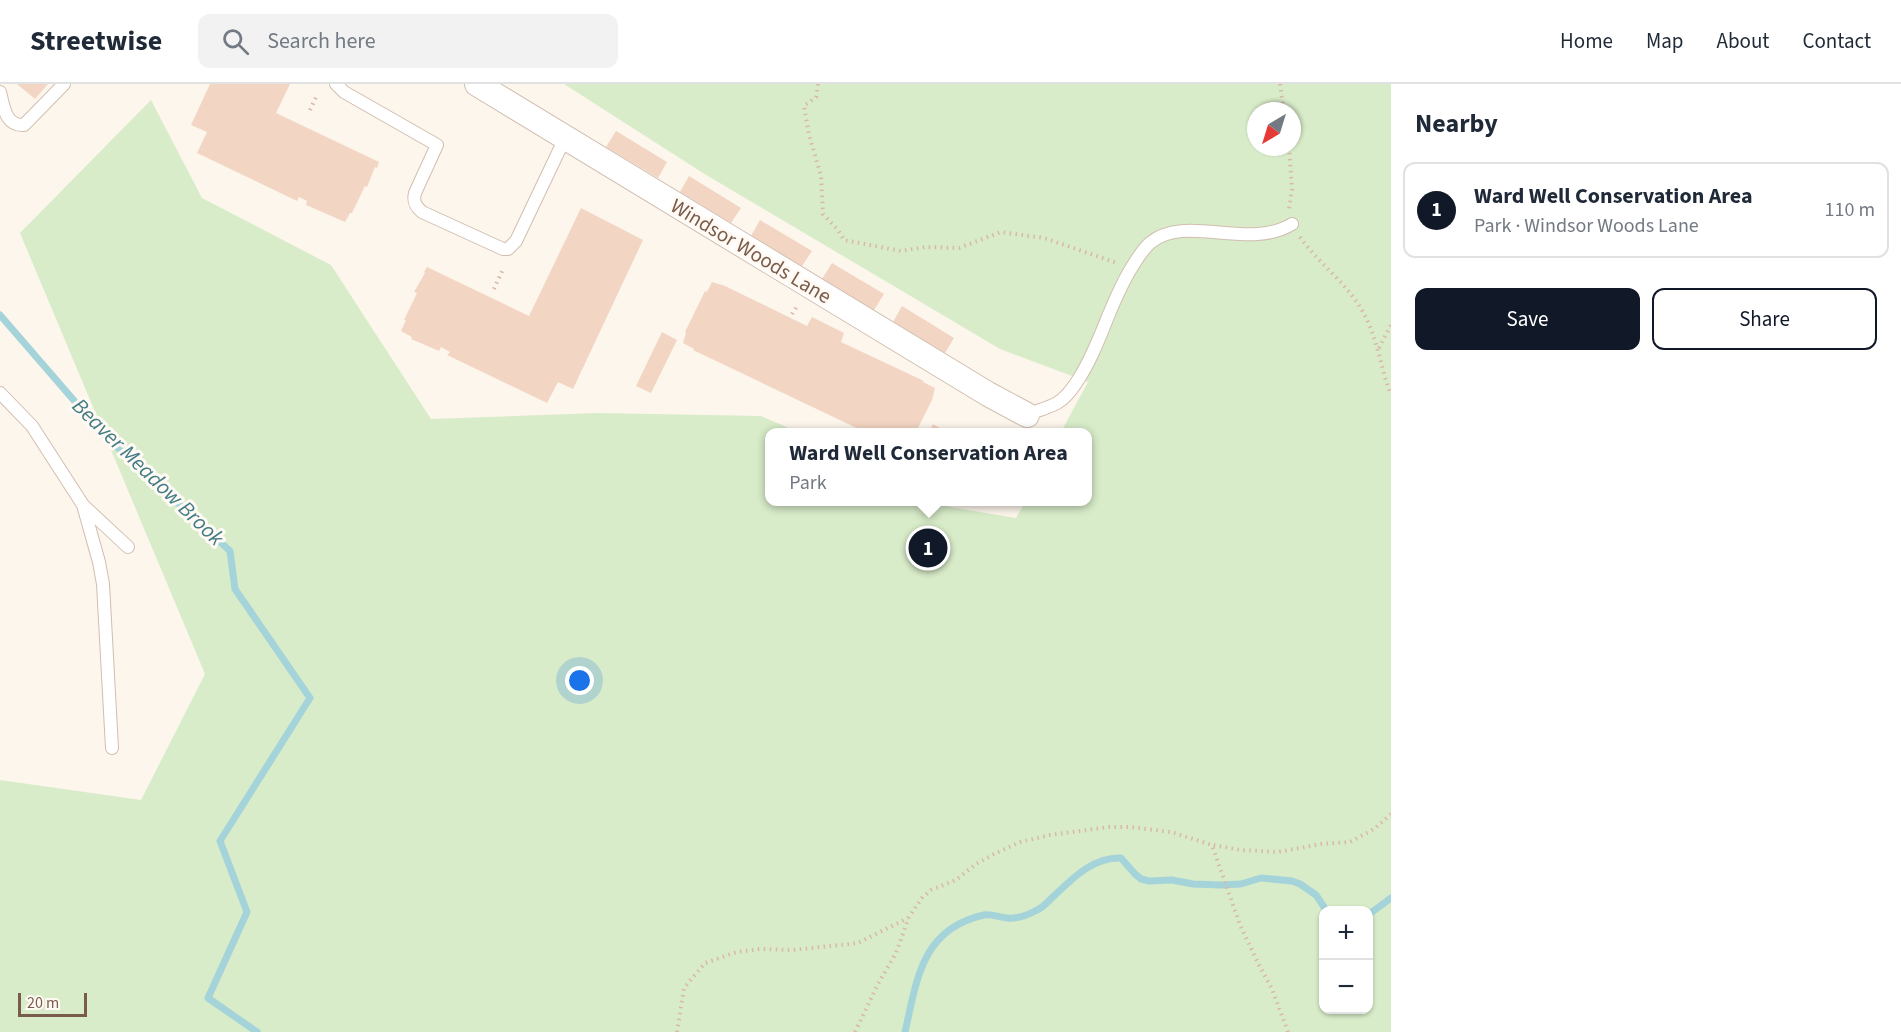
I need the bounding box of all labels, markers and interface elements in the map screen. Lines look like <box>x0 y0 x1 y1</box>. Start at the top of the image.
search box <box>198 14 618 68</box>
text: Streetwise <box>30 21 162 61</box>
icon: search <box>219 25 252 58</box>
text: Search here <box>267 25 376 57</box>
text: Home <box>1560 26 1613 56</box>
text: Map <box>1646 26 1684 56</box>
text: About <box>1717 26 1769 56</box>
text: Contact <box>1802 26 1871 56</box>
north arrow <box>1247 102 1301 156</box>
text: Nearby <box>1415 105 1498 142</box>
text: Ward Well Conservation Area <box>1474 180 1753 212</box>
street label: Windsor Woods Lane <box>665 191 837 311</box>
text: 1 <box>1431 196 1442 224</box>
text: 110 m <box>1825 196 1875 224</box>
text: Park · Windsor Woods Lane <box>1474 212 1699 240</box>
button: Save <box>1415 288 1640 350</box>
button: Share <box>1652 288 1877 350</box>
water label: Beaver Meadow Brook <box>65 391 232 554</box>
popup <box>765 428 1092 506</box>
text: Ward Well Conservation Area <box>789 437 1068 469</box>
text: Park <box>789 469 827 497</box>
pin: 1 <box>908 526 948 570</box>
your location <box>565 666 594 695</box>
map controls <box>1319 906 1373 1014</box>
button: + <box>1319 906 1373 960</box>
button: − <box>1319 960 1373 1014</box>
scale bar <box>18 990 87 1018</box>
text: 20 m <box>27 992 59 1014</box>

